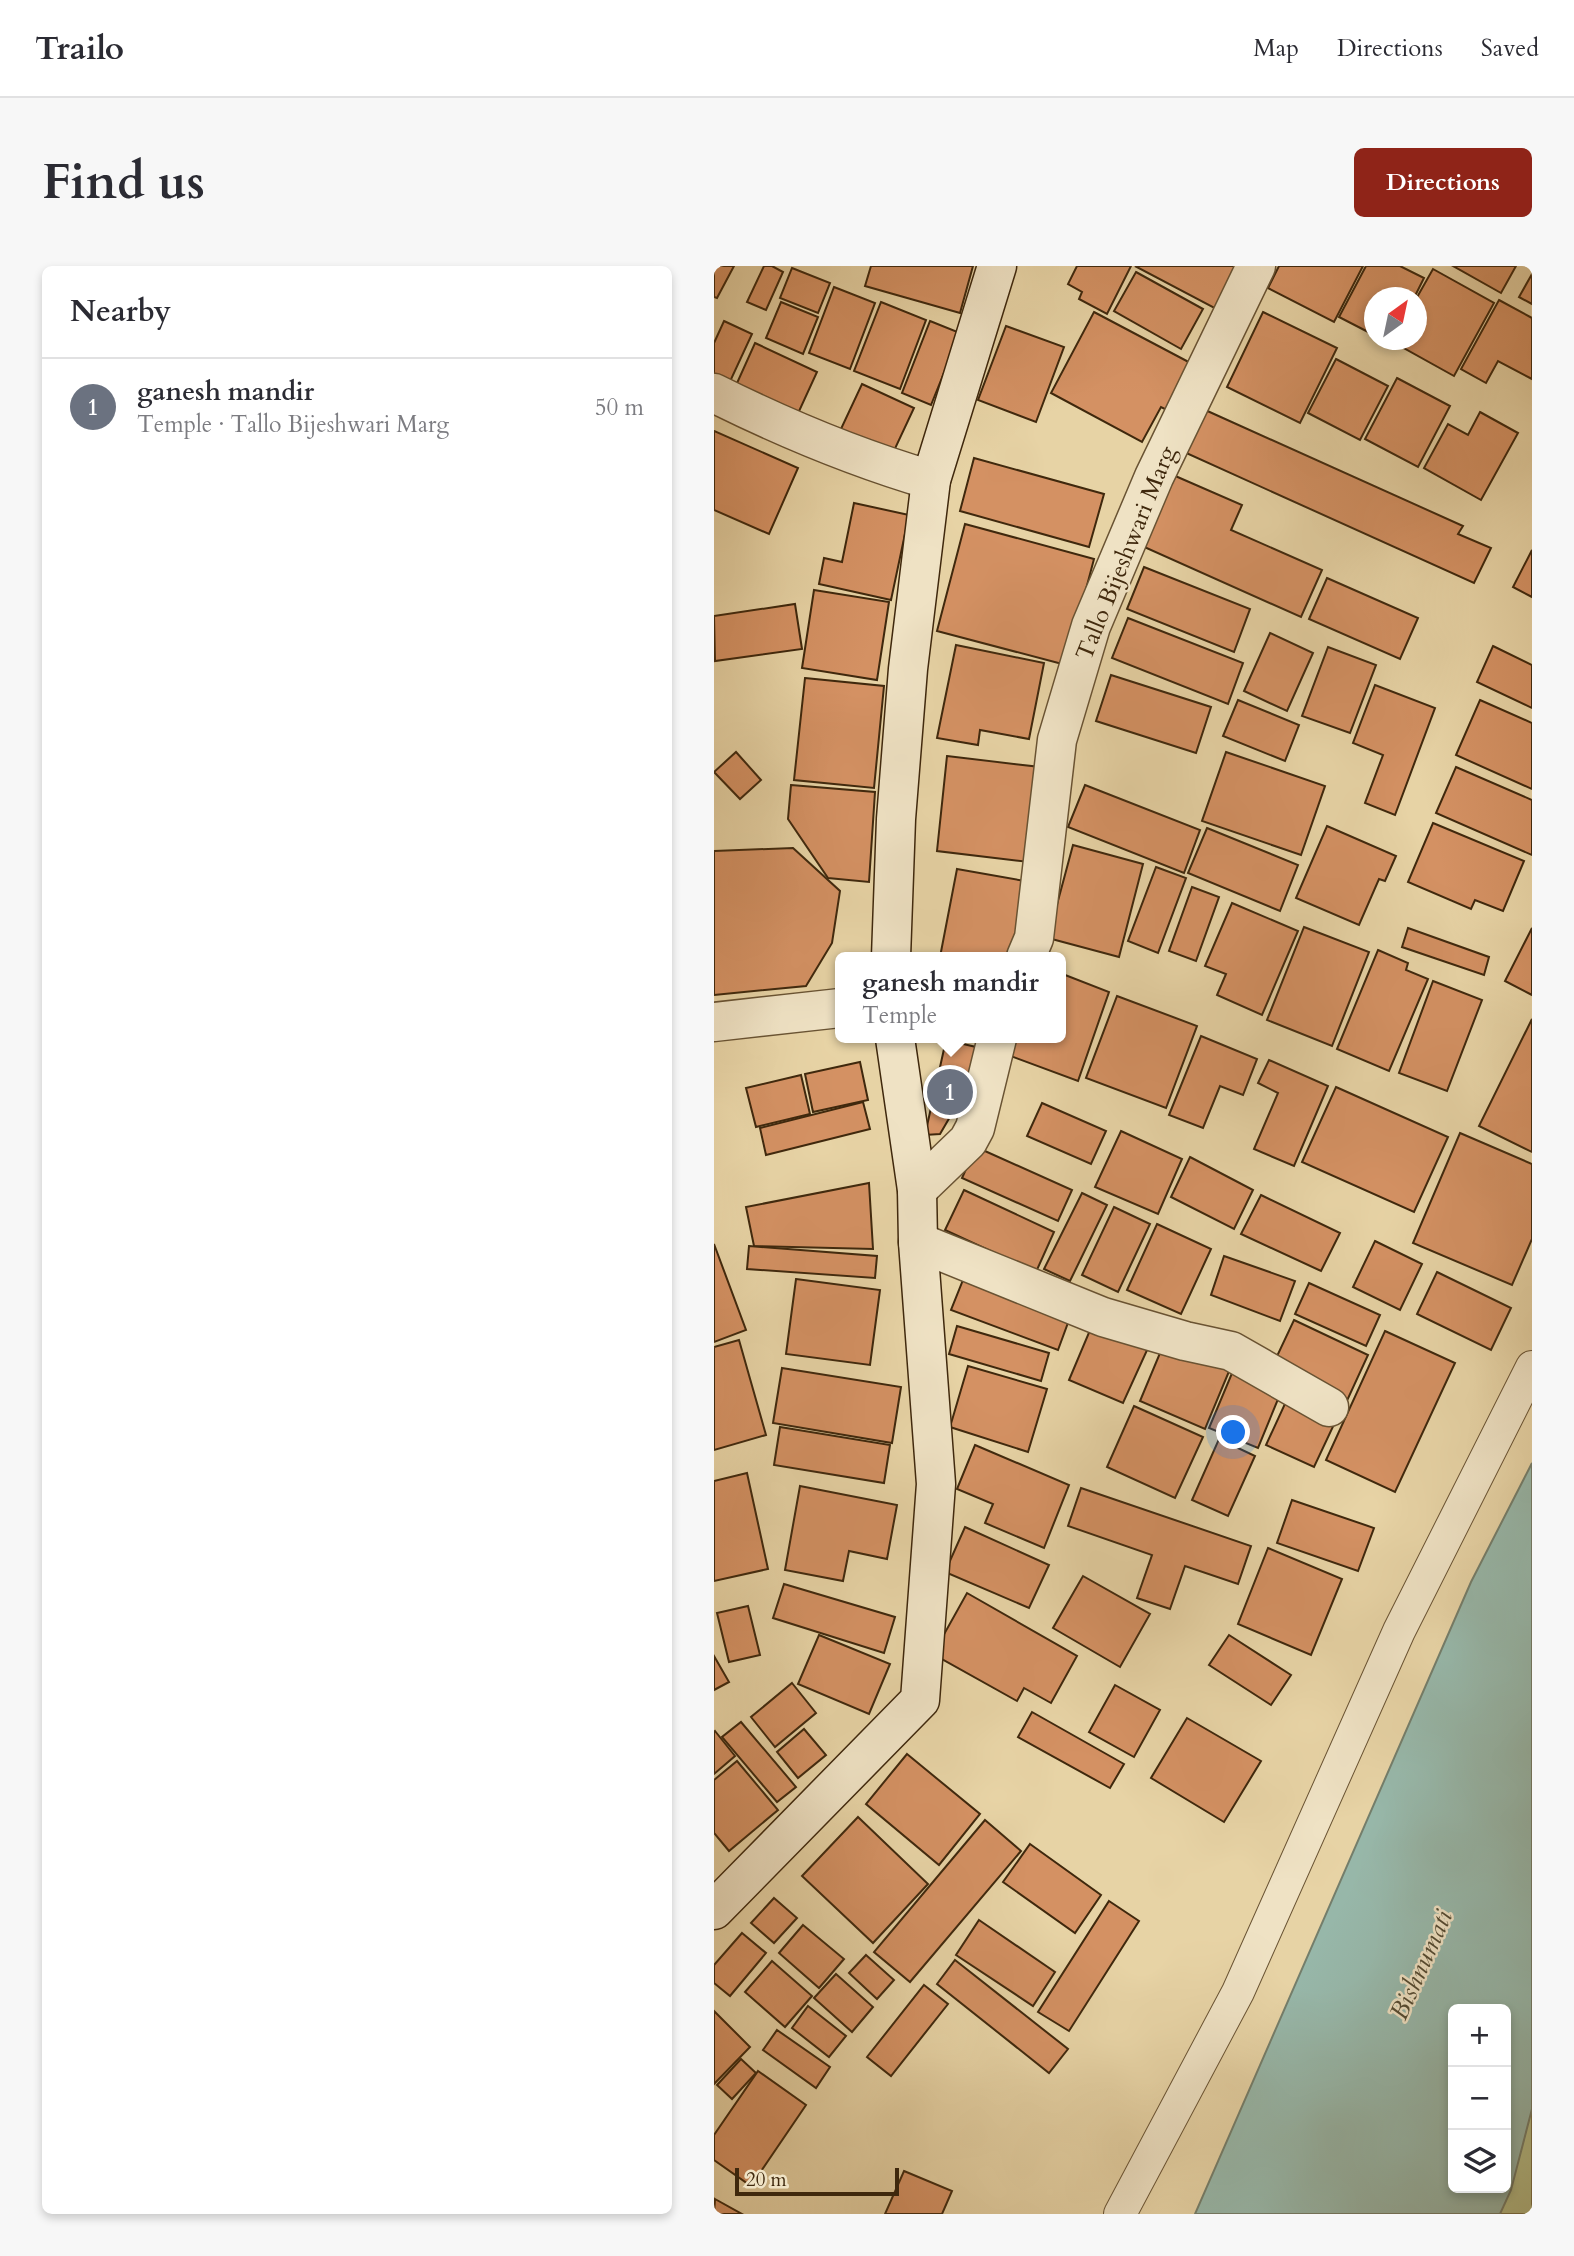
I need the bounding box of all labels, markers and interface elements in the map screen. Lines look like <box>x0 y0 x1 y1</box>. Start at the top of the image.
text: Trailo <box>35 26 124 71</box>
text: Map <box>1253 32 1299 65</box>
text: Directions <box>1337 32 1443 65</box>
text: Saved <box>1481 32 1539 65</box>
button: Directions <box>1354 148 1532 217</box>
text: Find us <box>42 149 205 216</box>
north arrow <box>1364 287 1427 350</box>
text: Nearby <box>70 291 171 332</box>
text: ganesh mandir <box>137 374 314 409</box>
text: 1 <box>87 392 99 423</box>
text: 50 m <box>595 392 644 423</box>
text: Temple · Tallo Bijeshwari Marg <box>137 409 449 440</box>
street label: Tallo Bijeshwari Marg <box>1068 440 1184 665</box>
popup <box>835 952 1066 1043</box>
text: ganesh mandir <box>862 965 1039 1000</box>
text: Temple <box>862 1000 937 1031</box>
pin: 1 <box>927 1066 973 1118</box>
your location <box>1216 1415 1250 1449</box>
water label: Bishnumati <box>1381 1904 1461 2025</box>
map controls <box>1448 2004 1511 2193</box>
button: + <box>1448 2004 1511 2067</box>
button: − <box>1448 2067 1511 2130</box>
button: layers <box>1448 2130 1511 2193</box>
scale bar <box>735 2165 900 2197</box>
text: 20 m <box>746 2167 787 2193</box>

